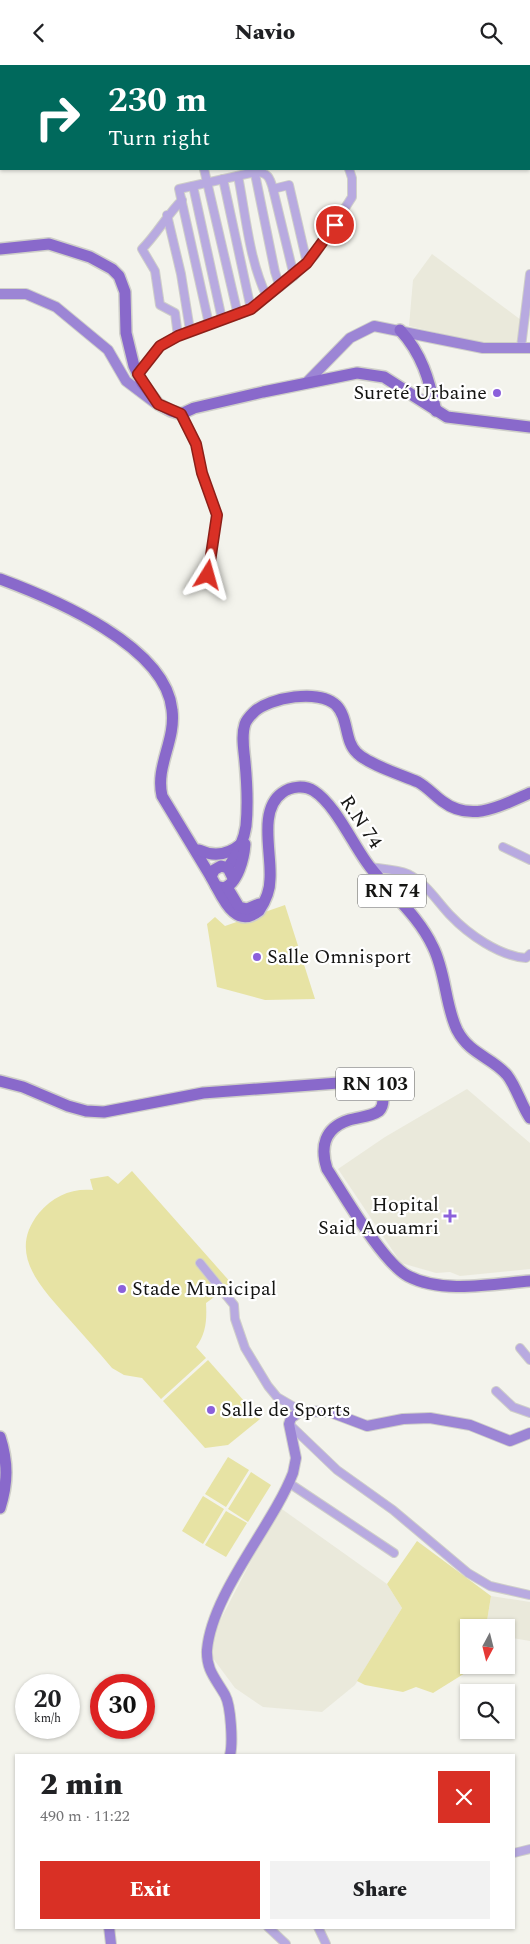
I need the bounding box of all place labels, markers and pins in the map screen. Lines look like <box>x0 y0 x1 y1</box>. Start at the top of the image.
pin <box>314 204 356 246</box>
place label: Sureté Urbaine <box>353 378 487 408</box>
marker: Sureté Urbaine <box>491 387 503 399</box>
place label: Salle Omnisport <box>267 942 411 972</box>
marker: Salle Omnisport <box>251 951 263 963</box>
place label: Hopital Said Aouamri <box>318 1190 439 1243</box>
marker: Hopital Said Aouamri <box>443 1209 457 1223</box>
place label: Stade Municipal <box>132 1274 277 1304</box>
marker: Stade Municipal <box>116 1283 128 1295</box>
place label: Salle de Sports <box>221 1395 351 1425</box>
marker: Salle de Sports <box>205 1404 217 1416</box>

